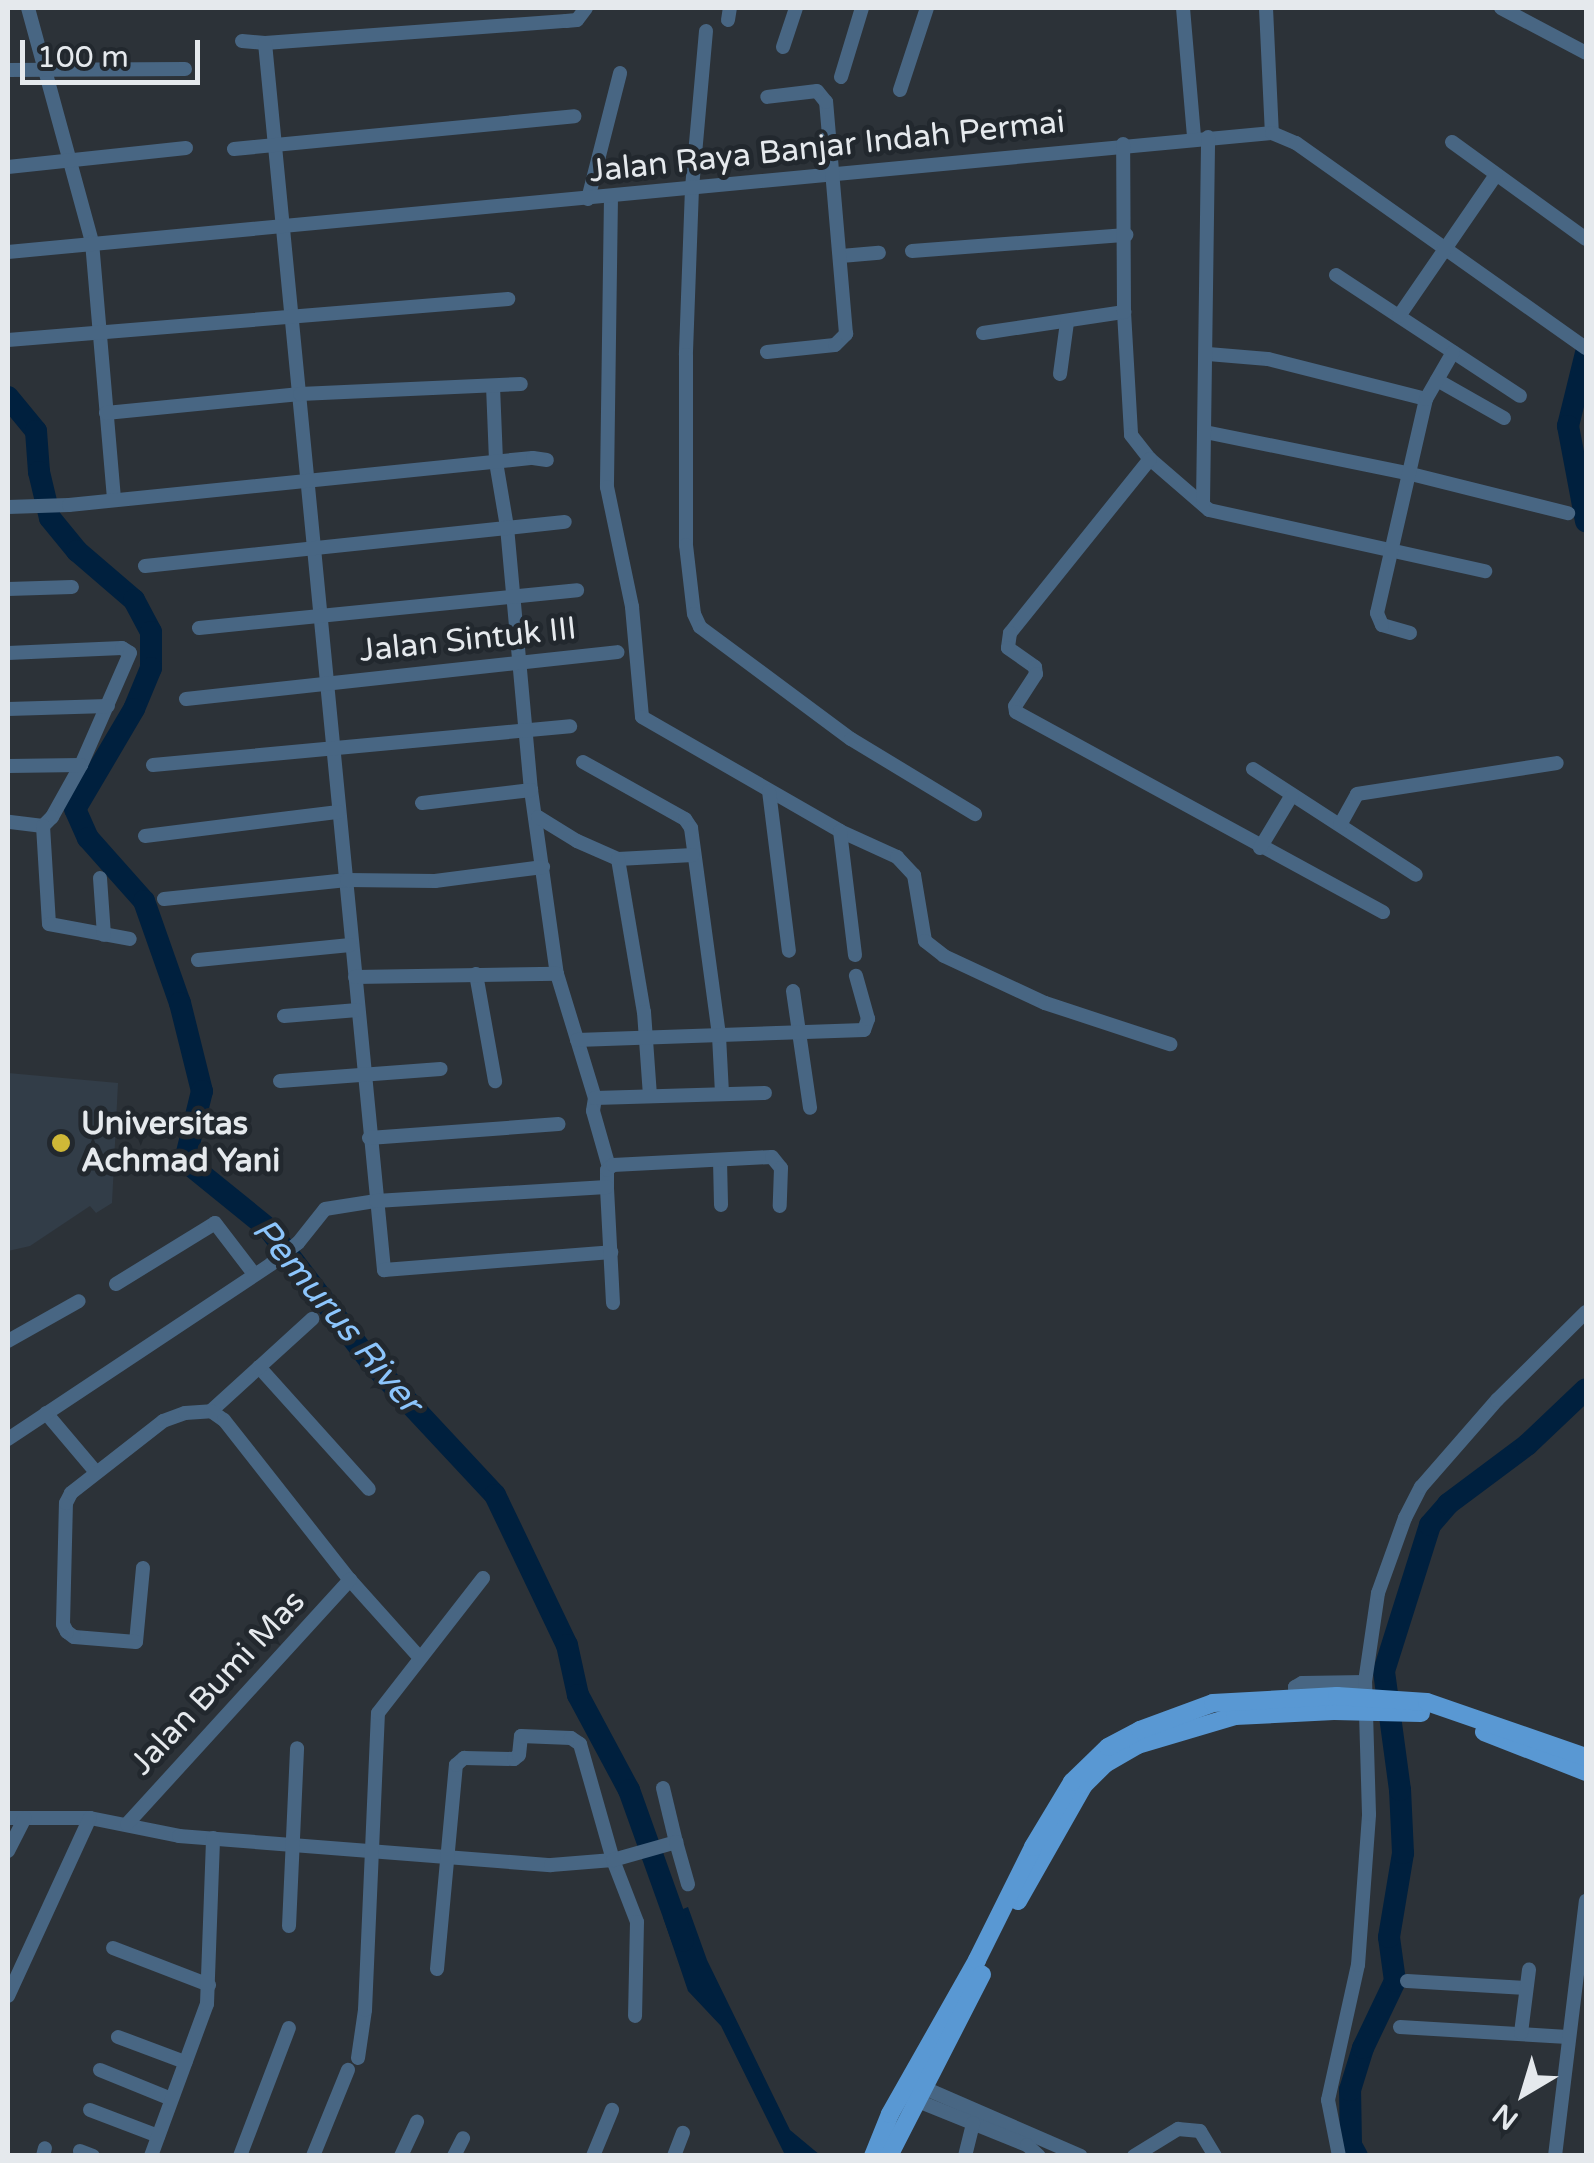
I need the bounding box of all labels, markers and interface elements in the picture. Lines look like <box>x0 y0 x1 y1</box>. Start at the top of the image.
scale bar <box>25 20 205 82</box>
text: 100 m <box>37 39 129 76</box>
street label: Jalan Raya Banjar Indah Permai <box>587 103 1067 191</box>
street label: Jalan Sintuk III <box>358 610 578 670</box>
place label: Universitas Achmad Yani <box>81 1106 280 1181</box>
marker: Universitas Achmad Yani <box>50 1132 72 1154</box>
water label: Pemurus River <box>243 1210 431 1422</box>
street label: Jalan Bumi Mas <box>123 1583 313 1783</box>
north arrow <box>1474 2043 1574 2143</box>
text: N <box>1486 2096 1525 2137</box>

